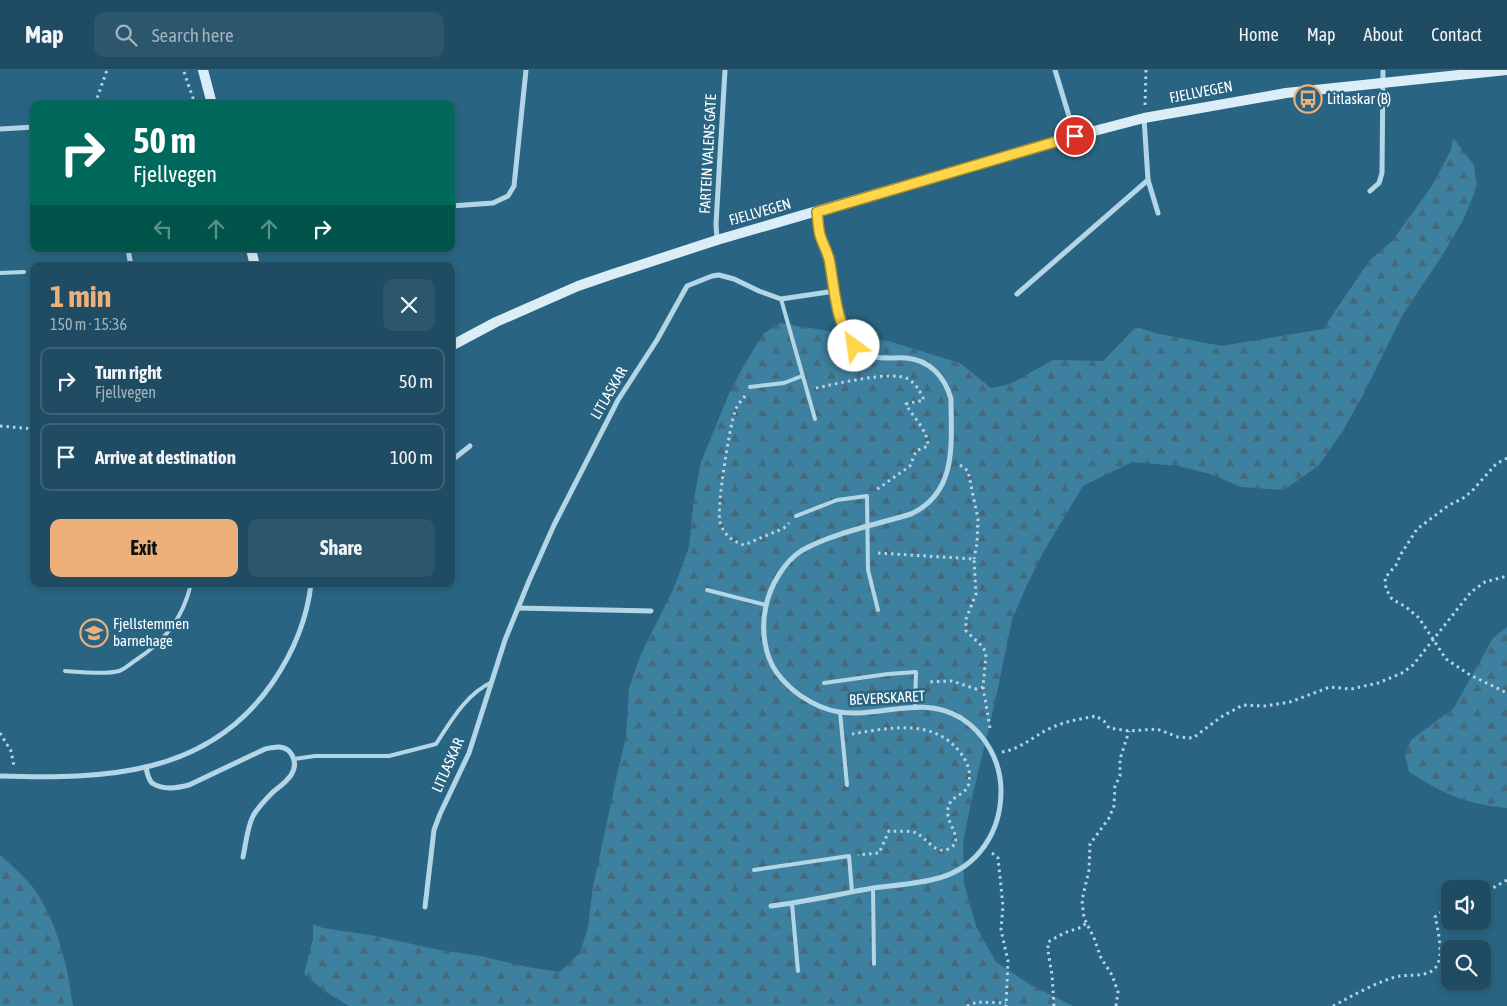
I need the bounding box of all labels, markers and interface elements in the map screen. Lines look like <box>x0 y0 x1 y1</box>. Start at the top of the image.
search box <box>94 12 444 57</box>
text: Map <box>25 21 64 48</box>
icon: search <box>112 21 140 49</box>
text: Search here <box>152 24 234 46</box>
text: Home <box>1239 24 1279 45</box>
text: Map <box>1307 24 1336 45</box>
text: About <box>1364 24 1403 45</box>
text: Contact <box>1431 24 1482 45</box>
street label: FJELLVEGEN <box>1168 77 1234 106</box>
bus stop icon: Litlaskar (B) <box>1293 84 1323 114</box>
place label: Litlaskar (B) <box>1327 90 1391 107</box>
street label: FARTEIN VALENS GATE <box>696 93 719 214</box>
pin <box>1054 115 1096 157</box>
icon: right <box>50 120 115 185</box>
text: 50 m <box>133 120 196 160</box>
icon: arrive <box>1061 122 1089 150</box>
text: Fjellvegen <box>133 161 217 187</box>
street label: FJELLVEGEN <box>727 195 793 228</box>
icon: left <box>149 215 177 243</box>
icon: ahead <box>202 215 230 243</box>
icon: ahead <box>255 215 283 243</box>
icon: right <box>308 215 336 243</box>
text: 1 min <box>50 279 111 313</box>
button: close <box>383 279 435 331</box>
text: 150 m · 15:36 <box>50 315 127 333</box>
position arrow <box>827 319 879 371</box>
text: Turn right <box>95 361 162 383</box>
street label: LITLASKAR <box>587 363 631 422</box>
icon: right <box>52 367 80 395</box>
text: 50 m <box>399 370 433 392</box>
text: Fjellvegen <box>95 383 156 401</box>
icon: arrive <box>52 443 80 471</box>
text: Arrive at destination <box>95 446 236 468</box>
text: 100 m <box>390 446 433 468</box>
button: Exit <box>50 519 238 577</box>
button: Share <box>248 519 435 577</box>
place label: Fjellstemmen barnehage <box>113 615 189 649</box>
school or university icon: Fjellstemmen barnehage <box>79 618 109 648</box>
street label: BEVERSKARET <box>848 687 926 708</box>
street label: LITLASKAR <box>428 734 467 795</box>
map controls <box>1441 880 1491 990</box>
button: sound <box>1441 880 1491 930</box>
button: search <box>1441 940 1491 990</box>

